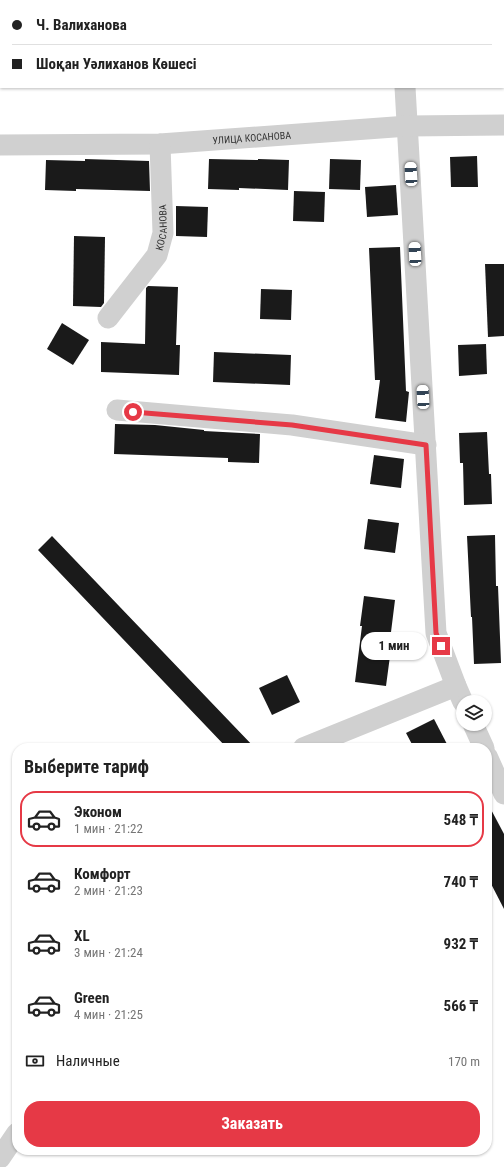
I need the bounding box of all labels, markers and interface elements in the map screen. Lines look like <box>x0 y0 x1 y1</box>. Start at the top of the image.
text: Ч. Валиханова <box>36 16 127 34</box>
text: Шоқан Уәлиханов Көшесі <box>36 55 197 73</box>
street label: УЛИЦА КОСАНОВА <box>212 129 292 146</box>
car <box>404 162 418 186</box>
street label: КОСАНОВА <box>153 204 169 252</box>
car <box>408 242 422 266</box>
car <box>416 385 430 409</box>
route start <box>124 403 142 421</box>
callout: 1 мин <box>361 632 427 660</box>
route end <box>432 637 450 655</box>
text: 1 мин <box>378 638 410 653</box>
map controls <box>456 695 492 731</box>
button: layers <box>456 695 492 731</box>
text: Выберите тариф <box>24 756 149 777</box>
icon: car <box>26 801 62 837</box>
text: Эконом <box>74 803 122 821</box>
text: 548 ₸ <box>444 811 478 829</box>
text: 1 мин · 21:22 <box>74 821 143 836</box>
icon: car <box>26 863 62 899</box>
text: Комфорт <box>74 865 131 883</box>
text: 740 ₸ <box>444 873 478 891</box>
text: 2 мин · 21:23 <box>74 883 143 898</box>
icon: car <box>26 925 62 961</box>
text: XL <box>74 927 90 945</box>
text: 932 ₸ <box>444 935 478 953</box>
text: 3 мин · 21:24 <box>74 945 143 960</box>
icon: car <box>26 987 62 1023</box>
text: Green <box>74 989 109 1007</box>
text: 566 ₸ <box>444 997 478 1015</box>
text: 4 мин · 21:25 <box>74 1007 143 1022</box>
icon: cash <box>24 1050 46 1072</box>
text: Наличные <box>56 1052 120 1070</box>
text: 170 m <box>448 1054 480 1069</box>
button: Заказать <box>24 1101 480 1147</box>

